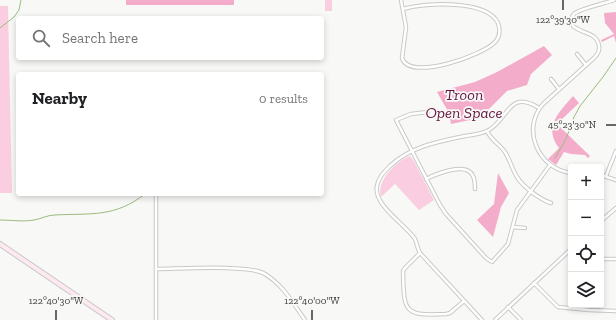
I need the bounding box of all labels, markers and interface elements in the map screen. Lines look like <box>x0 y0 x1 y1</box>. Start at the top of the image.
text: 122°39'30"W <box>536 14 591 26</box>
search box <box>16 16 324 60</box>
icon: search <box>30 27 52 49</box>
text: Search here <box>62 29 138 47</box>
park label: Troon Open Space <box>425 85 503 122</box>
text: Nearby <box>32 88 87 108</box>
text: 0 results <box>259 91 308 106</box>
text: 45°23'30"N <box>548 119 597 131</box>
map controls <box>568 164 604 308</box>
button: + <box>568 164 604 200</box>
button: − <box>568 200 604 236</box>
button: locate <box>568 236 604 272</box>
button: layers <box>568 272 604 308</box>
text: 122°40'30"W <box>29 295 84 307</box>
text: 122°40'00"W <box>284 295 340 307</box>

